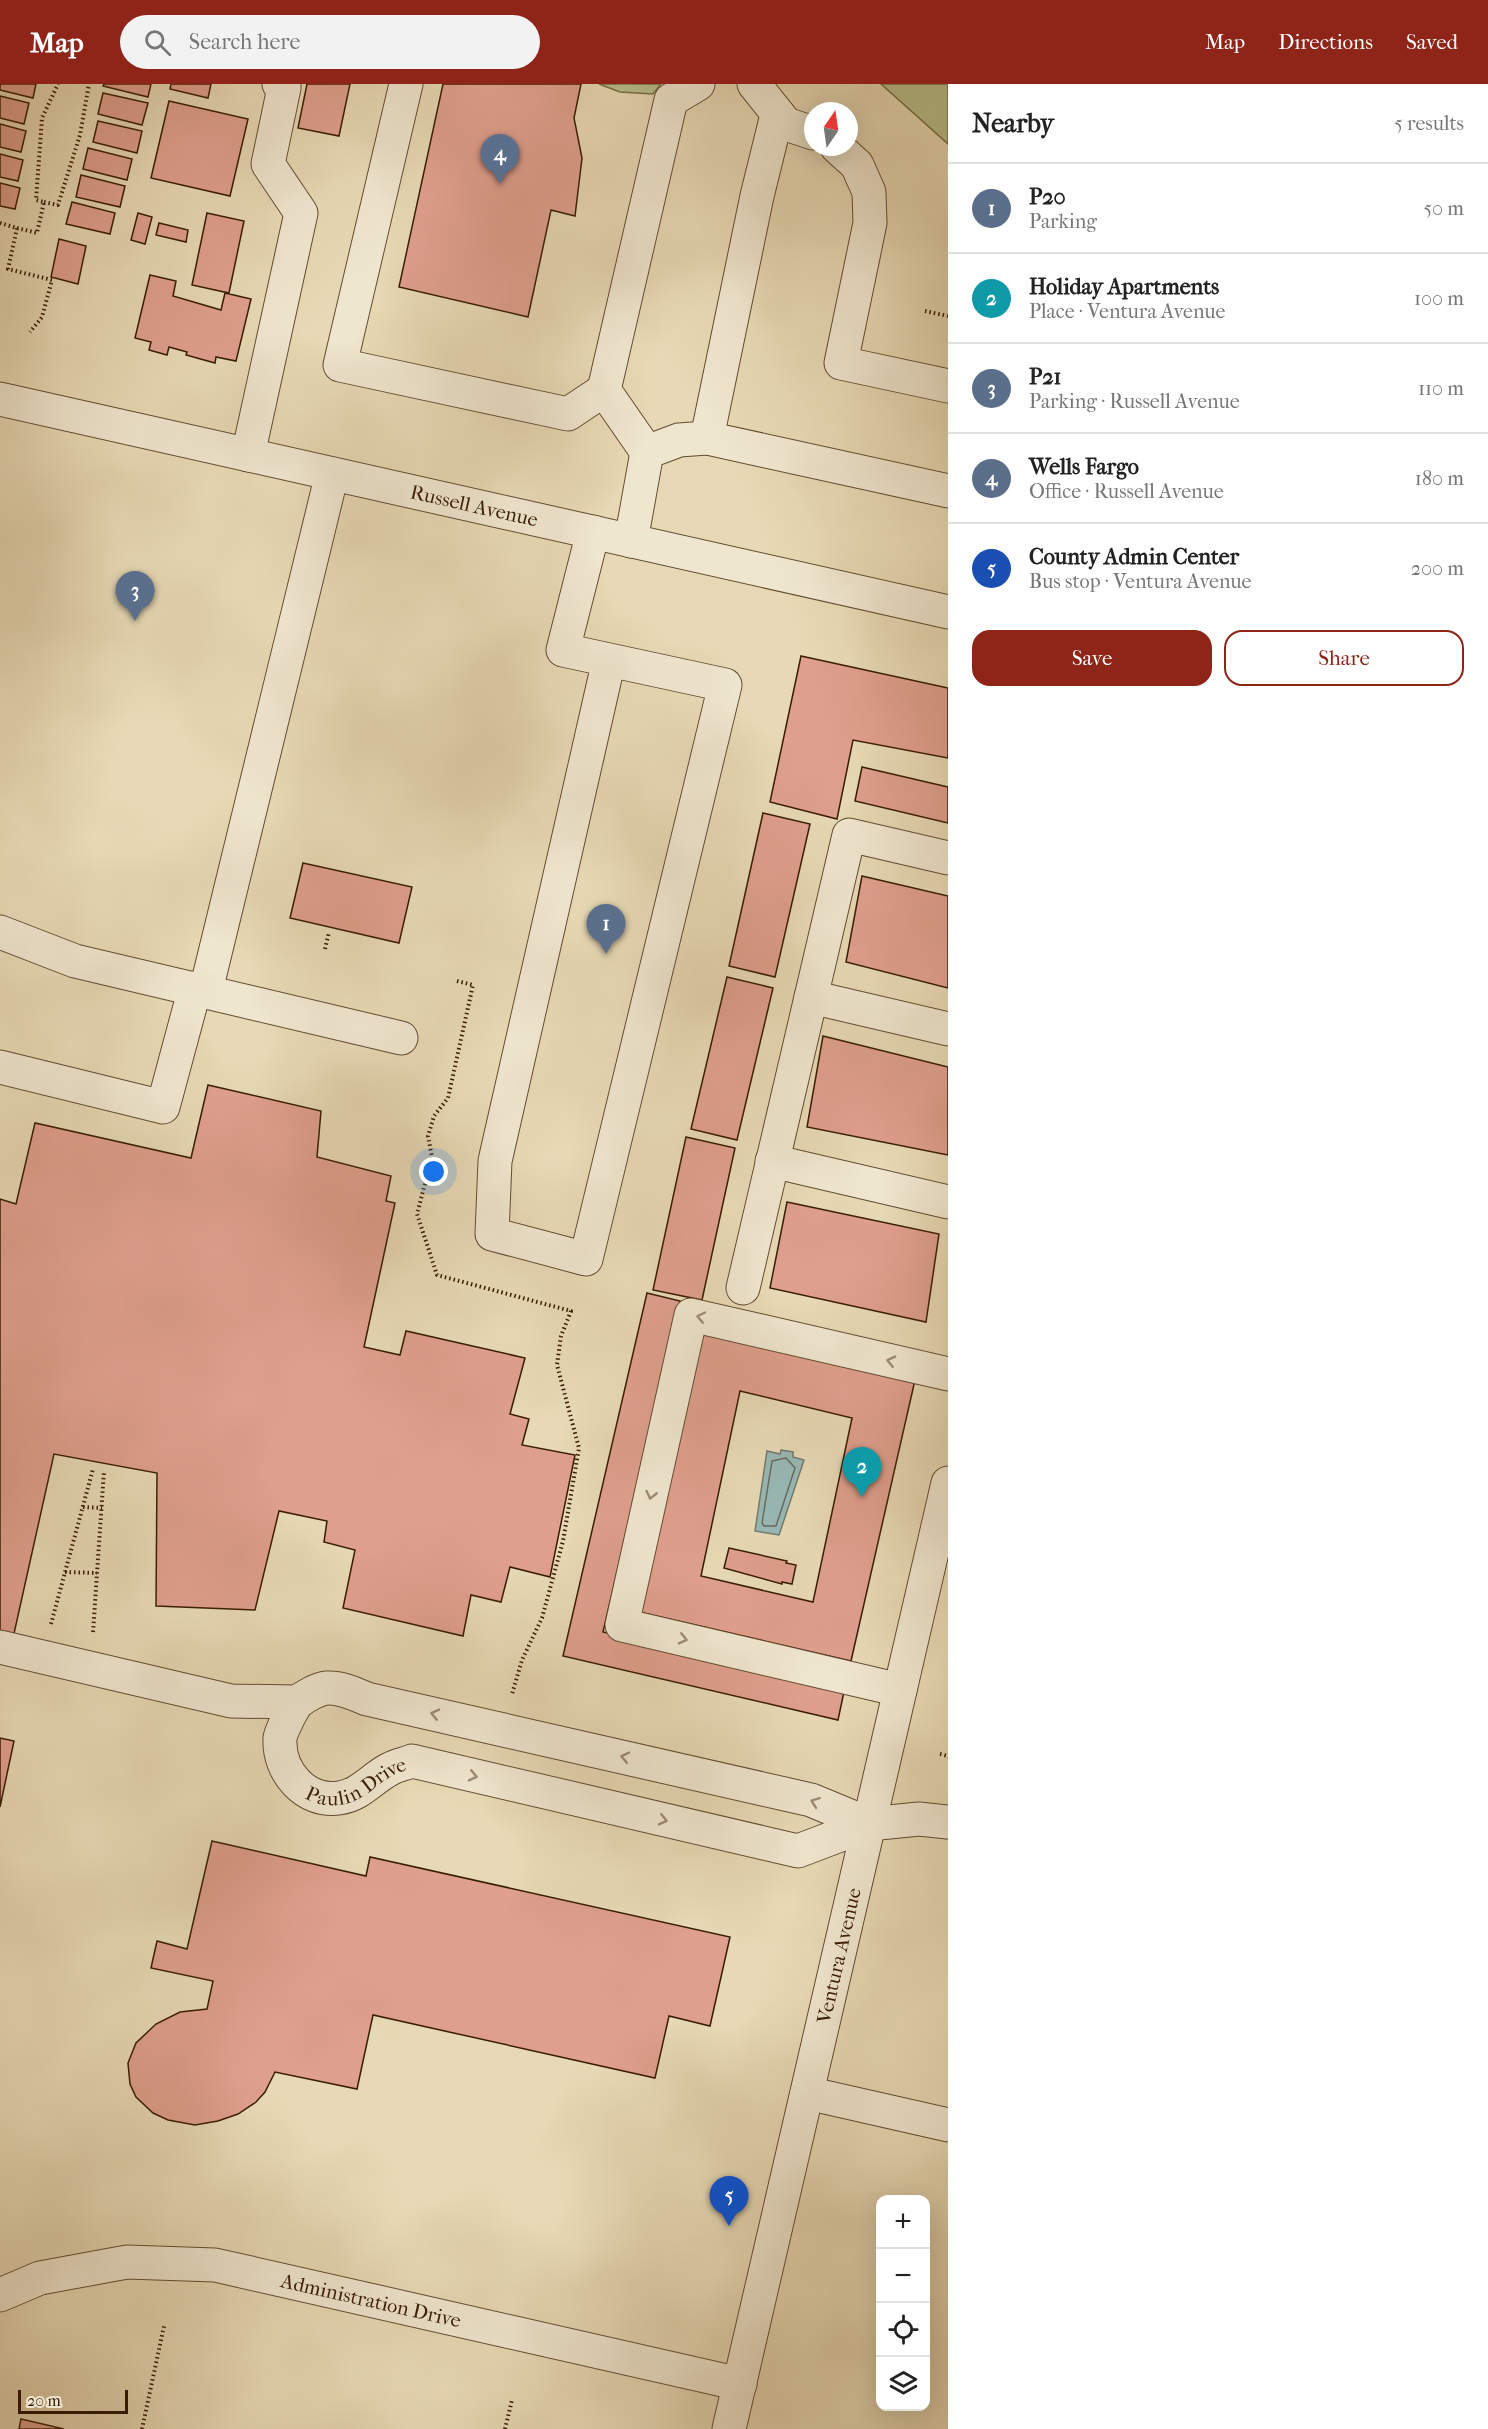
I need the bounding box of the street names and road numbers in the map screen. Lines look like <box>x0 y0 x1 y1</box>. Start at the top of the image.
street label: Russell Avenue <box>408 481 540 532</box>
street label: Paulin Drive <box>302 1753 409 1811</box>
street label: Ventura Avenue <box>812 1886 866 2027</box>
street label: Administration Drive <box>278 2269 463 2332</box>

